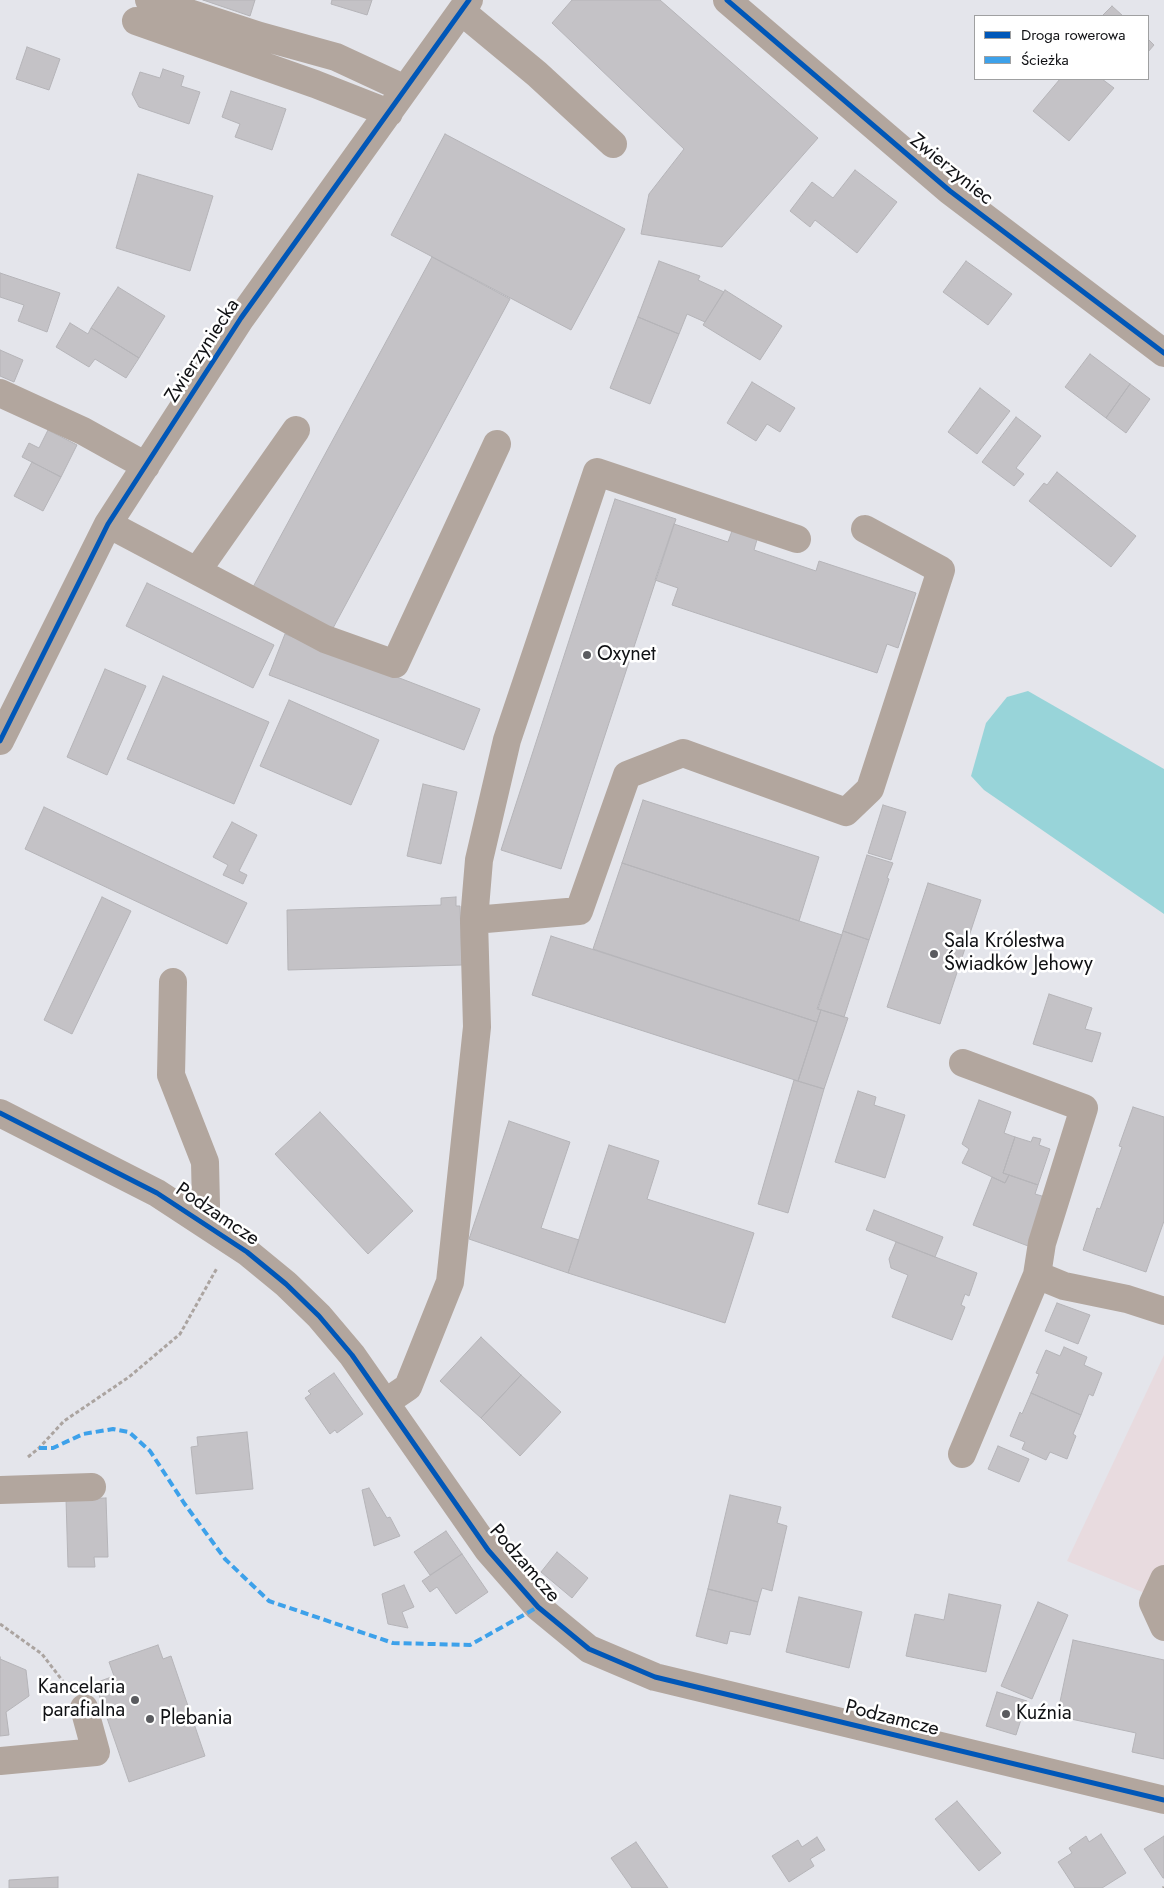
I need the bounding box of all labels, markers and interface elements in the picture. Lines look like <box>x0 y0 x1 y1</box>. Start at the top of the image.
legend <box>974 15 1149 80</box>
text: Droga rowerowa <box>1021 24 1125 46</box>
text: Ścieżka <box>1021 49 1069 71</box>
street label: Zwierzyniec <box>904 129 998 211</box>
street label: Zwierzyniecka <box>161 295 245 407</box>
place label: Oxynet <box>597 643 656 667</box>
marker: Oxynet <box>581 649 593 661</box>
place label: Sala Królestwa Świadków Jehowy <box>944 930 1093 977</box>
marker: Sala Królestwa Świadków Jehowy <box>928 948 940 960</box>
street label: Podzamcze <box>171 1178 263 1252</box>
street label: Podzamcze <box>483 1520 565 1608</box>
place label: Kancelaria parafialna <box>38 1676 125 1723</box>
marker: Kancelaria parafialna <box>129 1694 141 1706</box>
street label: Podzamcze <box>843 1696 941 1742</box>
place label: Kuźnia <box>1016 1702 1072 1726</box>
place label: Plebania <box>160 1707 232 1731</box>
marker: Kuźnia <box>1000 1708 1012 1720</box>
marker: Plebania <box>144 1713 156 1725</box>

